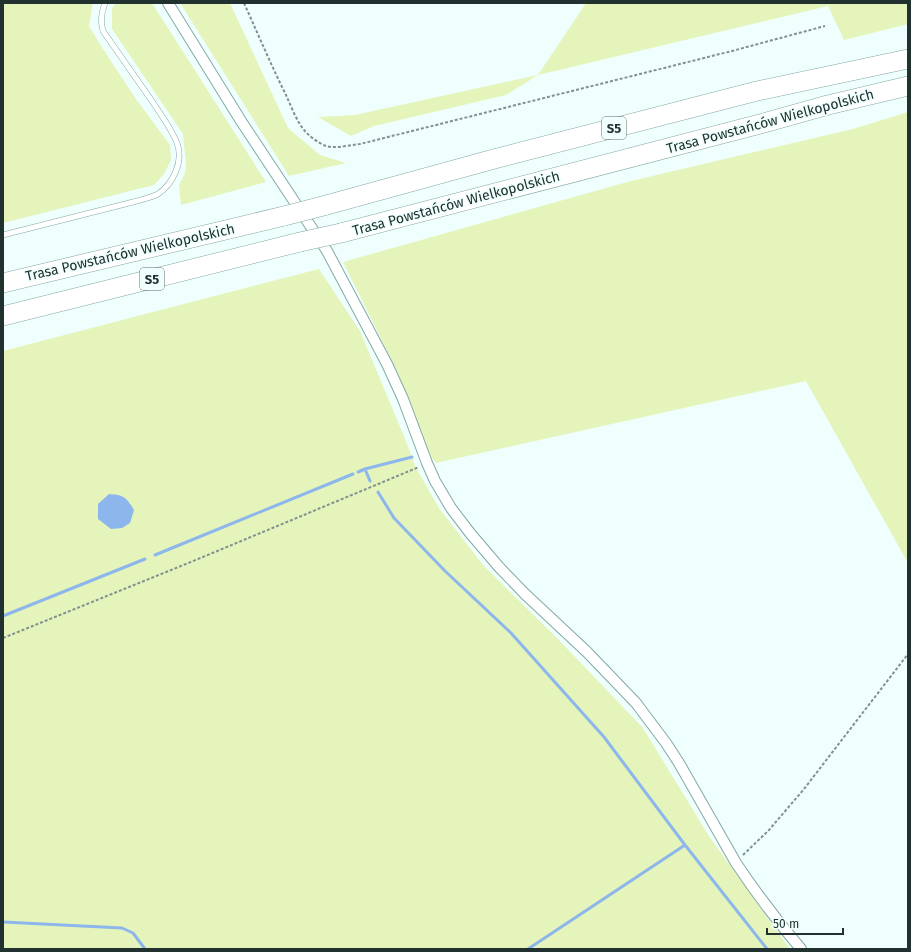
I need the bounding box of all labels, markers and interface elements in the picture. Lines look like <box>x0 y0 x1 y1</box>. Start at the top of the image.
street label: Trasa Powstańców Wielkopolskich <box>665 86 876 157</box>
road number: S5 <box>602 117 626 139</box>
street label: Trasa Powstańców Wielkopolskich <box>351 168 562 239</box>
street label: Trasa Powstańców Wielkopolskich <box>24 220 236 285</box>
road number: S5 <box>140 268 164 290</box>
scale bar <box>767 910 843 936</box>
text: 50 m <box>773 917 799 931</box>

